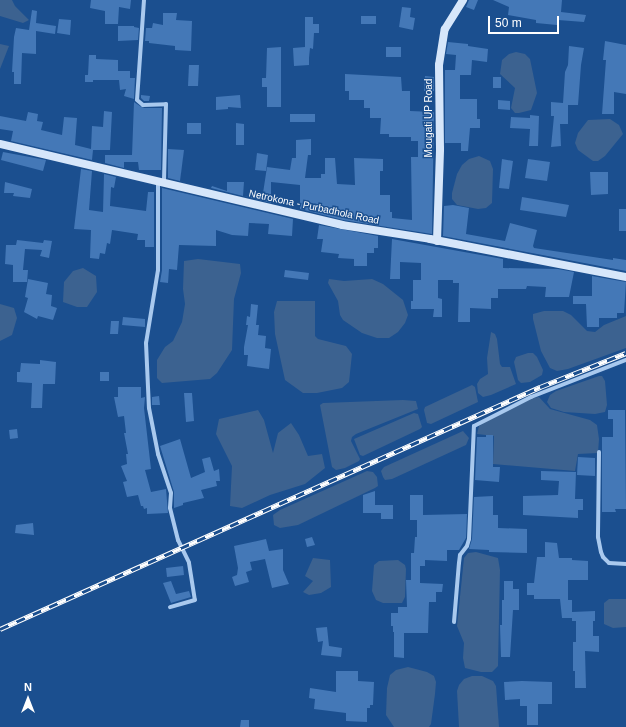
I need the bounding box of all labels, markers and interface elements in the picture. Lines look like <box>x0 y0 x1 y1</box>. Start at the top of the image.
scale bar <box>490 8 561 34</box>
text: 50 m <box>495 16 522 30</box>
street label: Mougati UP Road <box>423 79 435 157</box>
street label: Netrokona - Purbadhola Road <box>248 187 380 227</box>
north arrow <box>8 679 48 719</box>
text: N <box>24 681 32 693</box>

